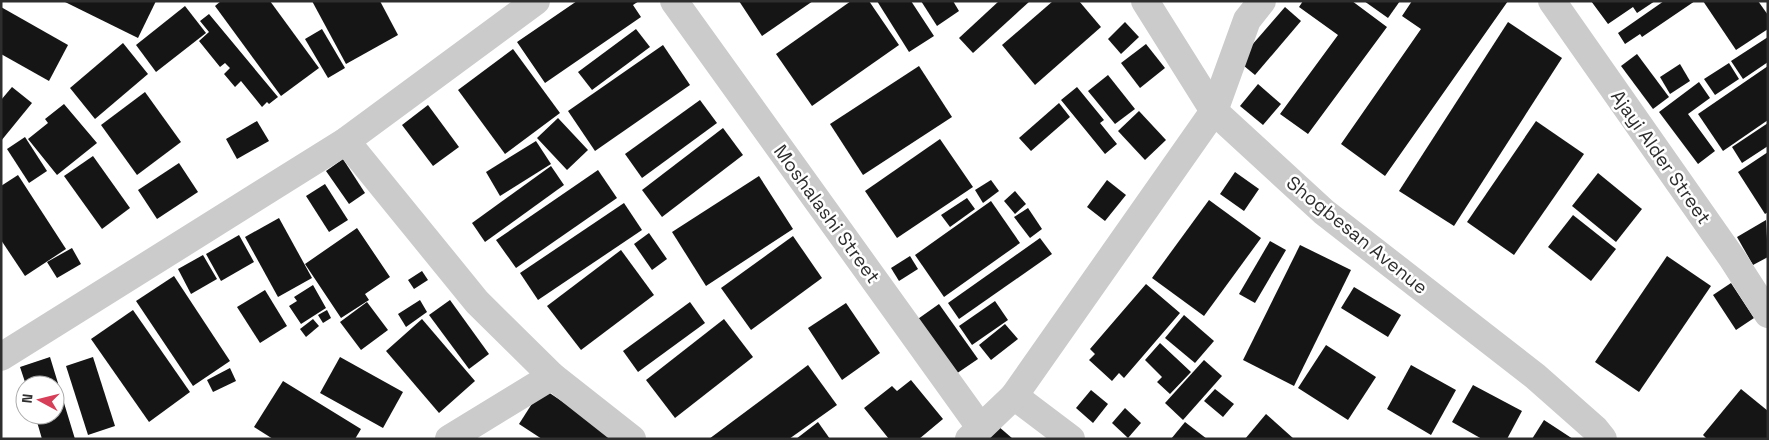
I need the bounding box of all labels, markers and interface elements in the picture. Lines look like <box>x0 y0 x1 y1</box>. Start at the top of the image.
street label: Ajayi Alder Street <box>1605 85 1717 229</box>
street label: Moshalashi Street <box>768 140 886 288</box>
street label: Shogbesan Avenue <box>1281 170 1433 300</box>
north arrow <box>15 375 65 425</box>
text: N <box>18 393 37 404</box>

